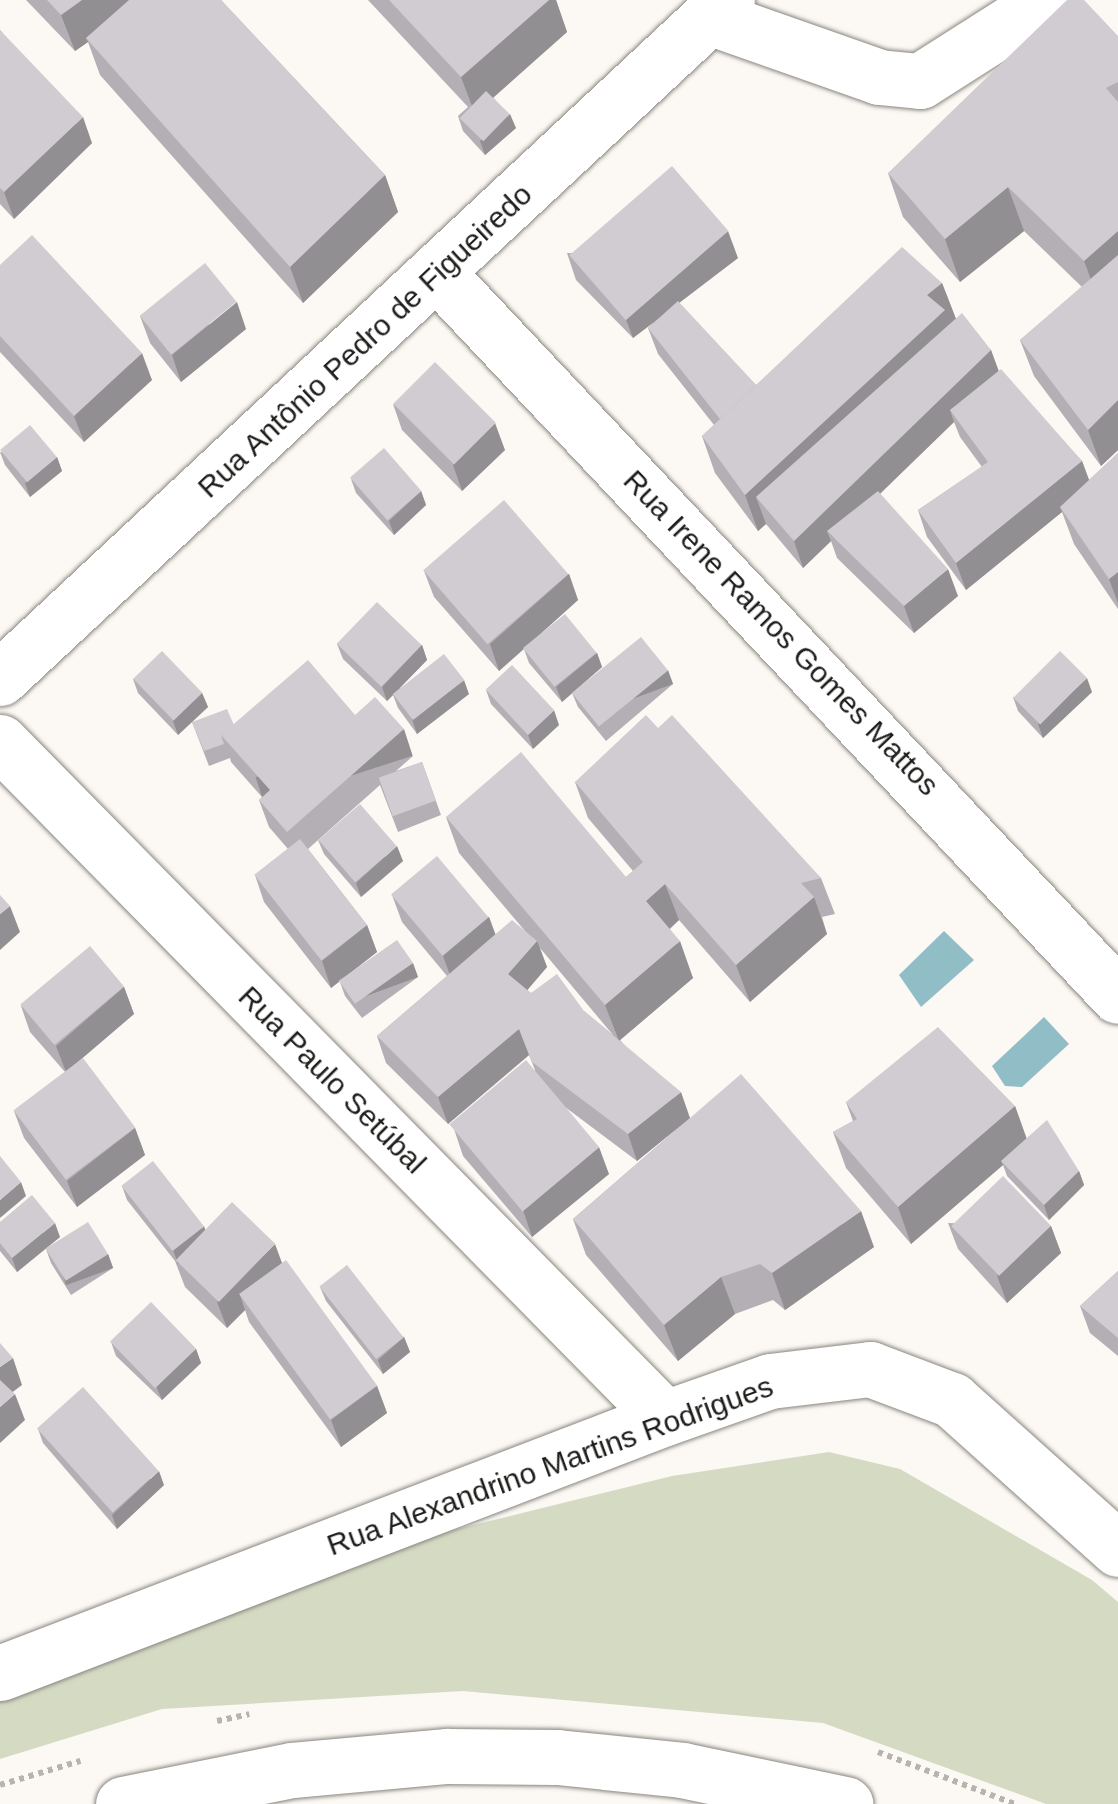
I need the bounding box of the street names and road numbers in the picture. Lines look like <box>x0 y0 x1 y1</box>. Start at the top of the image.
street label: Rua Antônio Pedro de Figueiredo <box>190 176 540 506</box>
street label: Rua Irene Ramos Gomes Mattos <box>616 463 946 803</box>
street label: Rua Paulo Setúbal <box>231 979 433 1181</box>
street label: Rua Alexandrino Martins Rodrigues <box>321 1368 779 1564</box>

